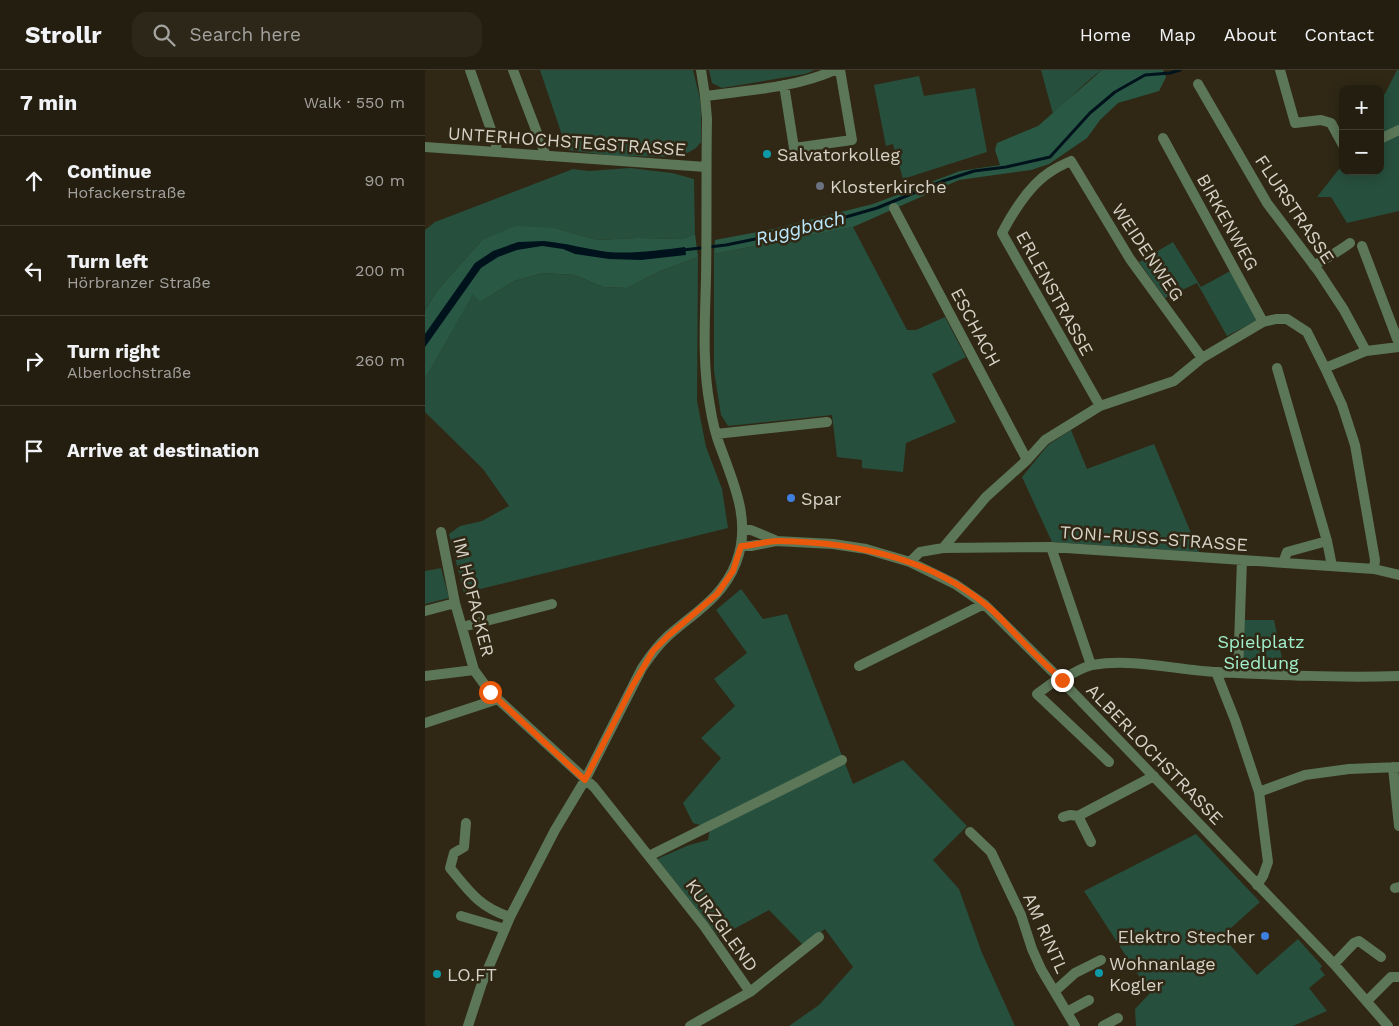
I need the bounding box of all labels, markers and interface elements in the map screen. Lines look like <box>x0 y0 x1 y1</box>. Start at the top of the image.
search box <box>132 12 482 57</box>
text: Strollr <box>25 21 102 49</box>
icon: search <box>150 21 178 49</box>
text: Search here <box>190 23 301 46</box>
text: Home <box>1080 24 1131 45</box>
text: Map <box>1159 24 1196 45</box>
text: About <box>1224 24 1276 45</box>
text: Contact <box>1304 24 1374 45</box>
map controls <box>1339 85 1384 175</box>
button: + <box>1339 85 1384 130</box>
text: 7 min <box>20 90 77 115</box>
text: Walk · 550 m <box>304 93 405 112</box>
street label: UNTERHOCHSTEGSTRASSE <box>447 122 687 160</box>
button: − <box>1339 130 1384 175</box>
place label: Salvatorkolleg <box>777 144 900 165</box>
marker: Salvatorkolleg <box>761 148 773 160</box>
street label: FLURSTRASSE <box>1251 151 1339 267</box>
text: Continue <box>67 160 151 183</box>
icon: ahead <box>20 167 48 195</box>
street label: BIRKENWEG <box>1193 170 1263 274</box>
text: 90 m <box>364 171 405 190</box>
place label: Klosterkirche <box>830 176 947 197</box>
marker: Klosterkirche <box>814 180 826 192</box>
text: Hofackerstraße <box>67 183 186 202</box>
street label: WEIDENWEG <box>1108 199 1188 305</box>
water label: Ruggbach <box>753 206 847 250</box>
street label: ERLENSTRASSE <box>1012 227 1098 359</box>
text: Turn left <box>67 250 148 273</box>
icon: left <box>20 257 48 285</box>
text: 200 m <box>355 261 405 280</box>
text: Hörbranzer Straße <box>67 273 211 292</box>
street label: ESCHACH <box>947 284 1005 370</box>
text: Turn right <box>67 340 160 363</box>
icon: right <box>20 347 48 375</box>
text: 260 m <box>355 351 405 370</box>
text: Alberlochstraße <box>67 363 191 382</box>
icon: arrive <box>20 437 48 465</box>
text: Arrive at destination <box>67 439 259 462</box>
place label: Spar <box>801 488 841 509</box>
marker: Spar <box>785 492 797 504</box>
street label: TONI-RUSS-STRASSE <box>1059 521 1249 555</box>
street label: IM HOFACKER <box>449 535 499 659</box>
park label: Spielplatz Siedlung <box>1217 631 1305 673</box>
route end <box>1051 669 1074 692</box>
street label: ALBERLOCHSTRASSE <box>1082 679 1228 829</box>
route start <box>479 681 502 704</box>
street label: KURZGLEND <box>681 875 763 975</box>
street label: AM RINTL <box>1019 890 1073 977</box>
place label: Elektro Stecher <box>1117 926 1255 947</box>
marker: Elektro Stecher <box>1259 930 1271 942</box>
place label: Wohnanlage Kogler <box>1109 953 1216 995</box>
place label: LO.FT <box>447 964 497 985</box>
marker: Wohnanlage Kogler <box>1093 967 1105 979</box>
marker: LO.FT <box>431 968 443 980</box>

